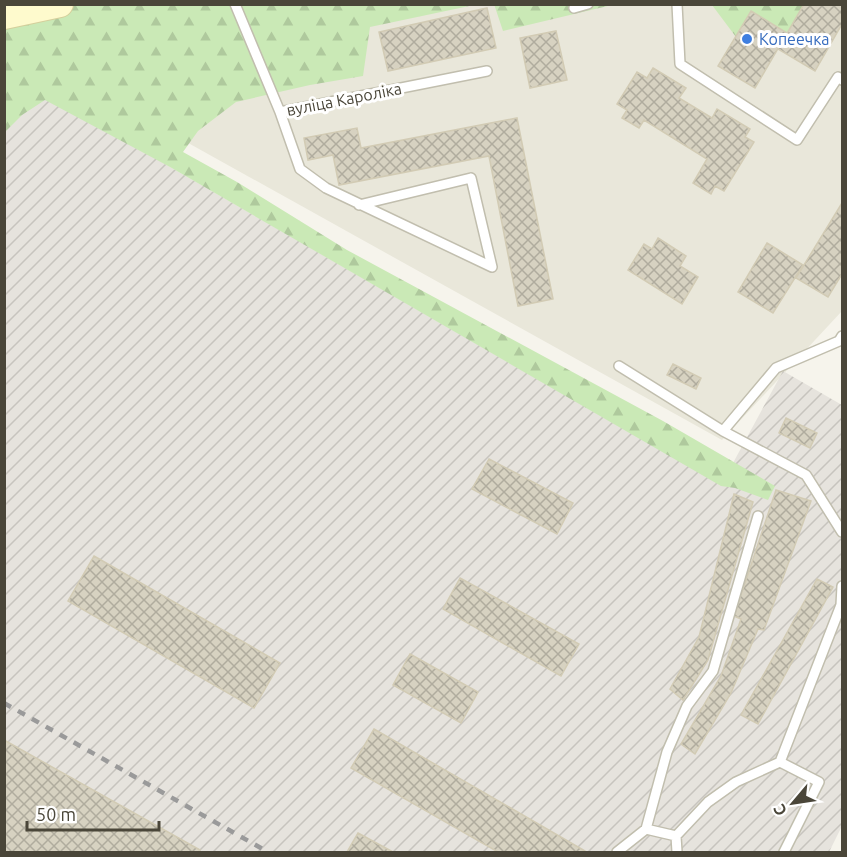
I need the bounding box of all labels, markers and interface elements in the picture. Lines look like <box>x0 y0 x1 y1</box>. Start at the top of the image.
place label: Копеечка <box>759 30 830 48</box>
marker: Копеечка <box>740 32 754 46</box>
street label: вуліца Кароліка <box>285 79 403 119</box>
north arrow <box>763 773 823 833</box>
scale bar <box>27 794 159 832</box>
text: С <box>770 801 790 819</box>
text: 50 m <box>36 804 76 824</box>

